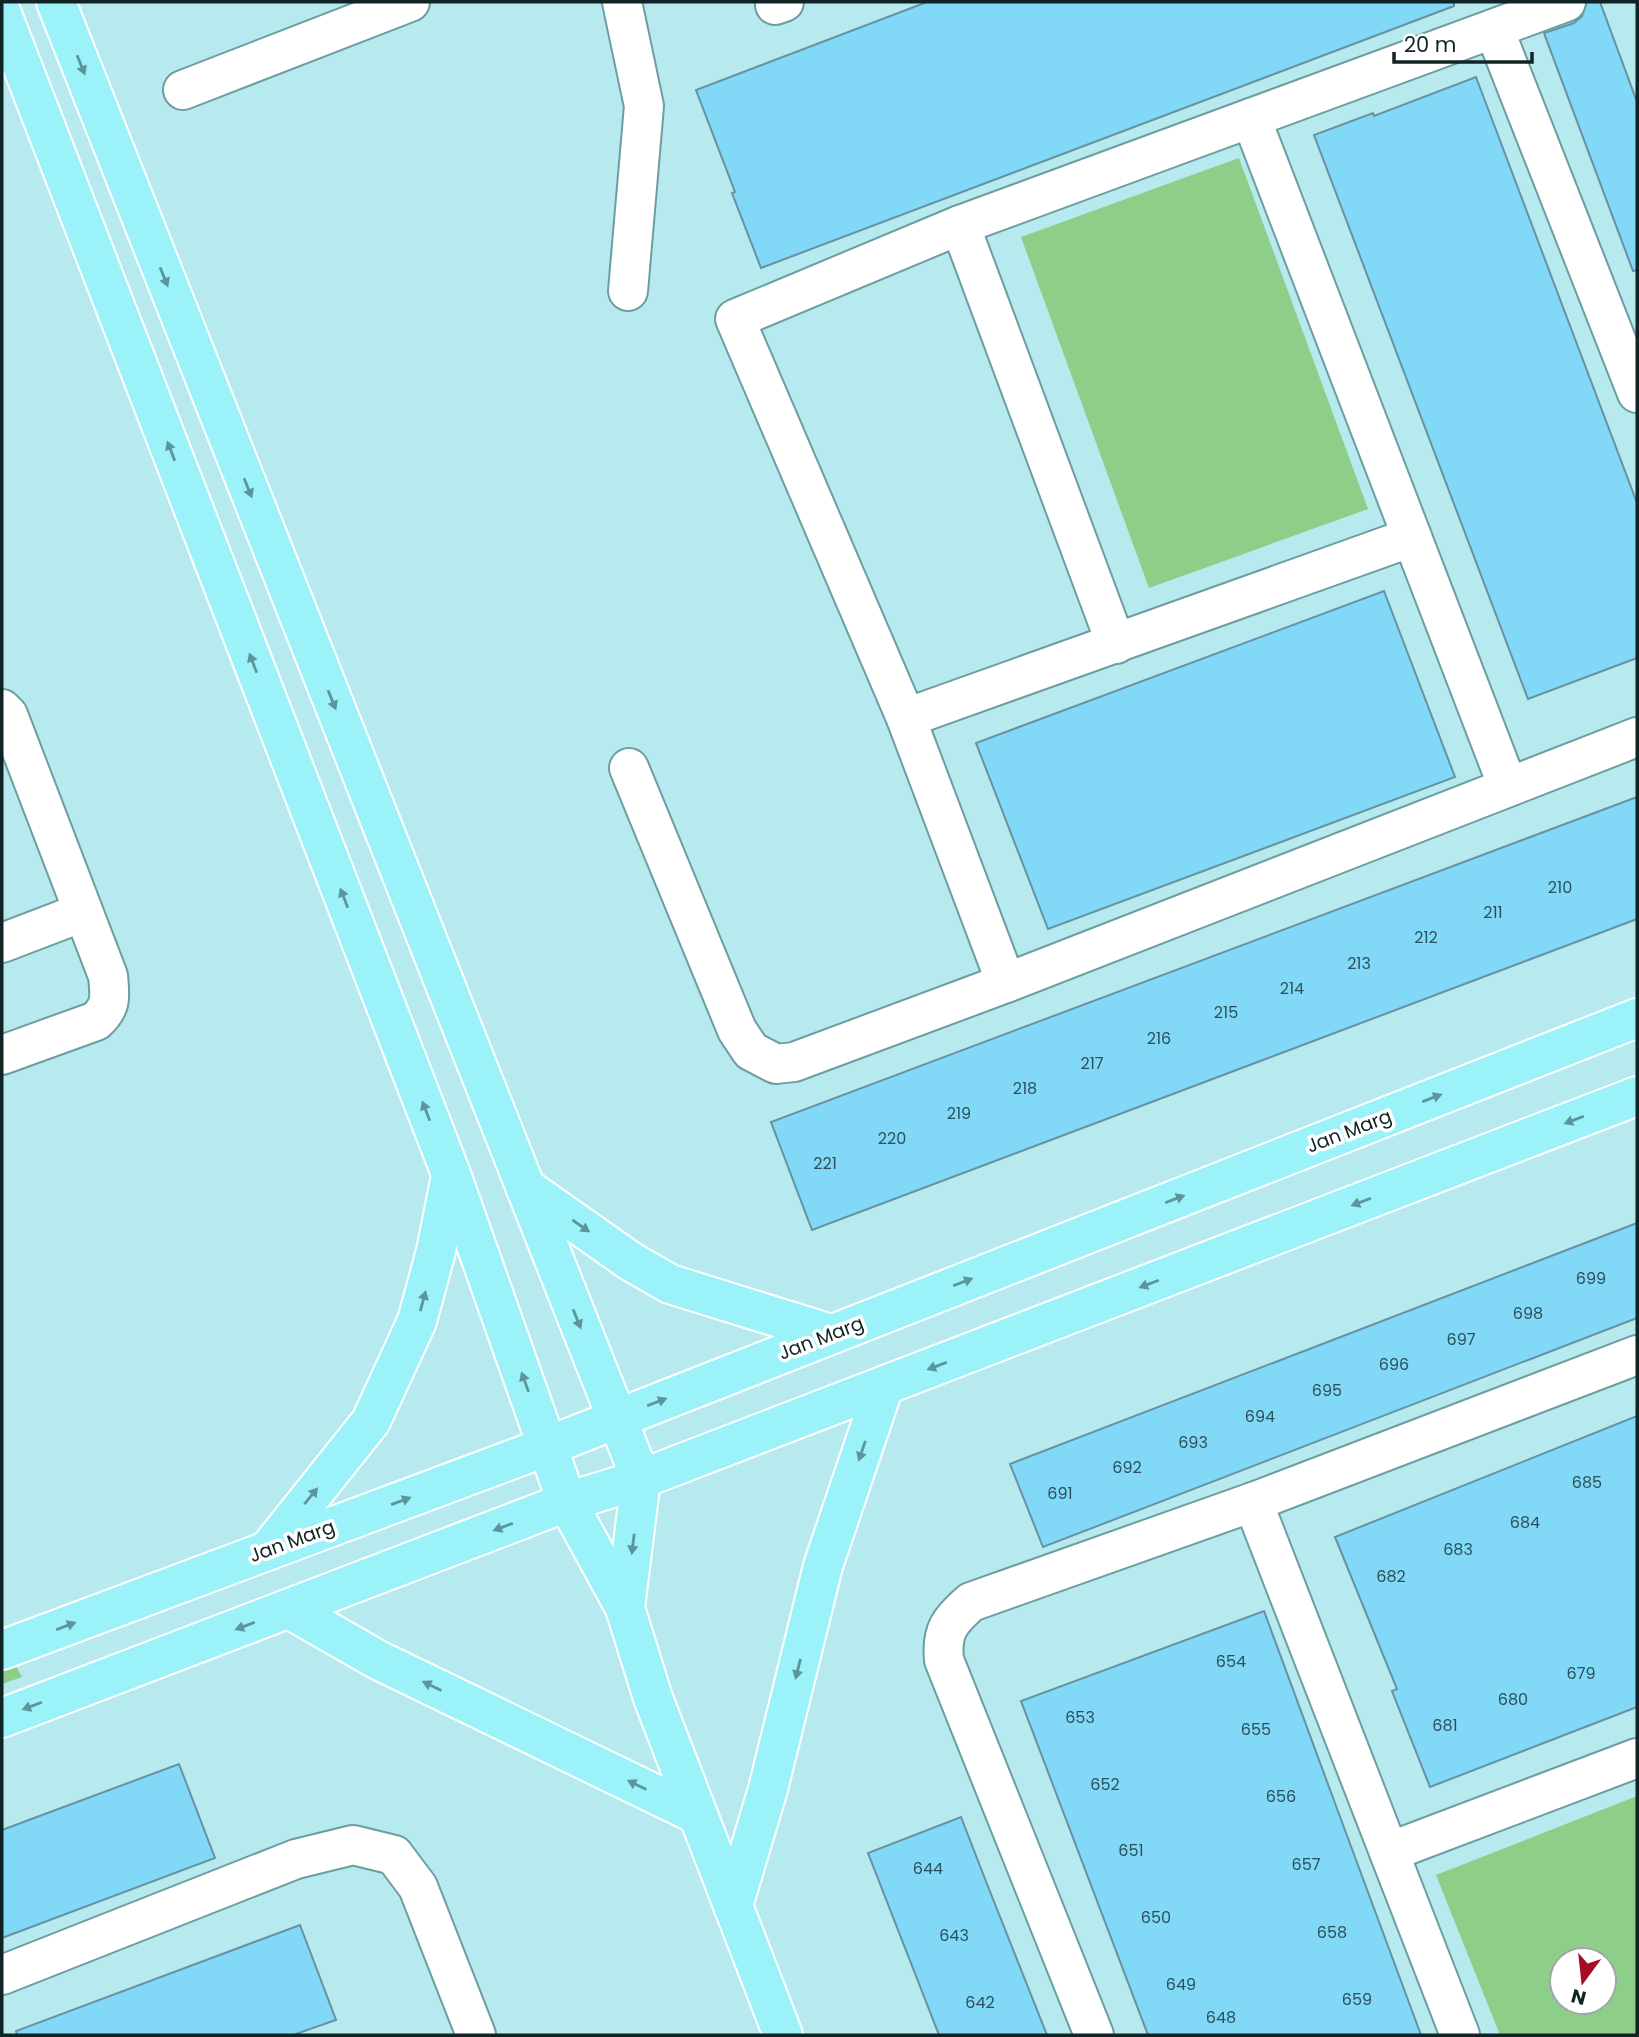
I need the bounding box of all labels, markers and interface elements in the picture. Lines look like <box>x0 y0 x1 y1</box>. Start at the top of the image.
scale bar <box>1394 21 1532 65</box>
text: 20 m <box>1404 30 1457 59</box>
one-way arrow <box>75 55 86 76</box>
one-way arrow <box>159 266 170 287</box>
one-way arrow <box>165 441 176 462</box>
one-way arrow <box>243 478 254 499</box>
one-way arrow <box>248 653 259 674</box>
one-way arrow <box>327 689 338 710</box>
house number: 210 <box>1548 876 1572 899</box>
one-way arrow <box>339 888 350 909</box>
house number: 211 <box>1483 901 1503 924</box>
house number: 212 <box>1414 926 1438 949</box>
house number: 213 <box>1347 952 1371 975</box>
house number: 214 <box>1280 977 1304 1000</box>
house number: 215 <box>1214 1001 1238 1024</box>
house number: 216 <box>1147 1027 1171 1050</box>
house number: 217 <box>1080 1052 1104 1075</box>
house number: 218 <box>1013 1077 1037 1100</box>
one-way arrow <box>1422 1093 1443 1104</box>
one-way arrow <box>421 1100 432 1121</box>
house number: 219 <box>947 1102 971 1125</box>
street label: Jan Marg <box>1302 1102 1396 1160</box>
one-way arrow <box>1563 1115 1584 1126</box>
house number: 220 <box>878 1127 906 1150</box>
house number: 221 <box>813 1152 837 1175</box>
one-way arrow <box>1164 1193 1185 1204</box>
one-way arrow <box>1351 1197 1372 1208</box>
one-way arrow <box>572 1219 590 1233</box>
house number: 699 <box>1576 1267 1606 1290</box>
one-way arrow <box>953 1276 974 1287</box>
one-way arrow <box>1138 1279 1159 1290</box>
one-way arrow <box>418 1290 428 1311</box>
house number: 698 <box>1513 1302 1543 1325</box>
one-way arrow <box>572 1308 583 1329</box>
street label: Jan Marg <box>774 1309 868 1367</box>
house number: 697 <box>1447 1328 1476 1351</box>
house number: 696 <box>1379 1353 1409 1376</box>
one-way arrow <box>926 1360 947 1371</box>
one-way arrow <box>520 1372 531 1393</box>
house number: 695 <box>1312 1379 1342 1402</box>
one-way arrow <box>647 1397 668 1408</box>
house number: 694 <box>1245 1405 1275 1428</box>
house number: 693 <box>1178 1431 1208 1454</box>
one-way arrow <box>856 1440 867 1461</box>
house number: 692 <box>1112 1456 1142 1479</box>
house number: 685 <box>1572 1471 1602 1494</box>
house number: 691 <box>1047 1482 1073 1505</box>
one-way arrow <box>303 1488 318 1505</box>
one-way arrow <box>391 1495 412 1506</box>
house number: 684 <box>1510 1511 1540 1534</box>
street label: Jan Marg <box>245 1513 339 1569</box>
one-way arrow <box>493 1521 514 1532</box>
one-way arrow <box>628 1533 639 1555</box>
house number: 683 <box>1443 1538 1473 1561</box>
house number: 682 <box>1376 1565 1406 1588</box>
one-way arrow <box>55 1620 76 1631</box>
one-way arrow <box>235 1620 256 1631</box>
house number: 654 <box>1216 1650 1246 1673</box>
one-way arrow <box>792 1658 803 1680</box>
house number: 679 <box>1567 1662 1595 1685</box>
one-way arrow <box>422 1680 442 1692</box>
house number: 680 <box>1498 1688 1528 1711</box>
one-way arrow <box>22 1701 43 1712</box>
house number: 653 <box>1065 1706 1095 1729</box>
house number: 681 <box>1432 1714 1458 1737</box>
house number: 655 <box>1241 1718 1271 1741</box>
house number: 652 <box>1090 1773 1120 1796</box>
one-way arrow <box>626 1780 647 1791</box>
house number: 656 <box>1266 1785 1296 1808</box>
house number: 651 <box>1118 1839 1144 1862</box>
house number: 657 <box>1292 1853 1321 1876</box>
house number: 644 <box>913 1857 943 1880</box>
house number: 650 <box>1141 1906 1171 1929</box>
house number: 658 <box>1317 1921 1347 1944</box>
house number: 643 <box>939 1924 969 1947</box>
north arrow <box>1548 1946 1618 2016</box>
house number: 649 <box>1166 1973 1196 1996</box>
text: N <box>1568 1982 1589 2012</box>
house number: 659 <box>1342 1988 1372 2011</box>
house number: 642 <box>965 1991 995 2014</box>
house number: 648 <box>1206 2006 1236 2029</box>

